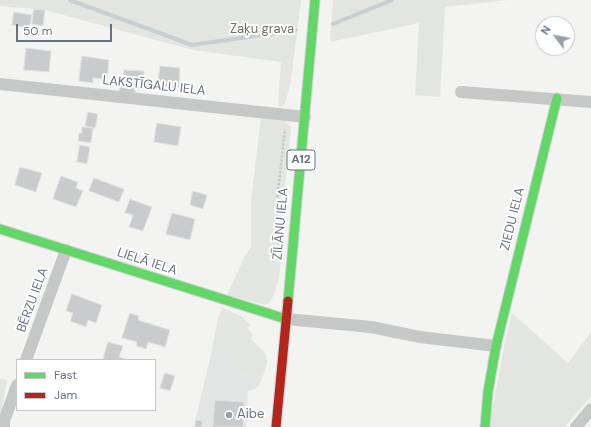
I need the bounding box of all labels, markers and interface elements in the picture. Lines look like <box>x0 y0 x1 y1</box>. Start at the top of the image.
scale bar <box>18 16 114 42</box>
north arrow <box>535 16 575 56</box>
park label: Zaķu grava <box>230 22 294 38</box>
text: 50 m <box>23 23 52 39</box>
text: N <box>538 23 554 37</box>
street label: LAKSTĪGALU IELA <box>102 73 206 99</box>
road number: A12 <box>287 150 315 170</box>
street label: ZIEDU IELA <box>498 186 528 252</box>
street label: ZĪLĀNU IELA <box>270 187 292 261</box>
street label: LIELĀ IELA <box>115 245 179 279</box>
street label: BĒRZU IELA <box>14 265 52 335</box>
legend <box>16 359 156 411</box>
text: Fast <box>54 367 77 383</box>
text: Jam <box>54 387 77 403</box>
place label: Aibe <box>237 407 264 423</box>
marker: Aibe <box>224 410 234 420</box>

